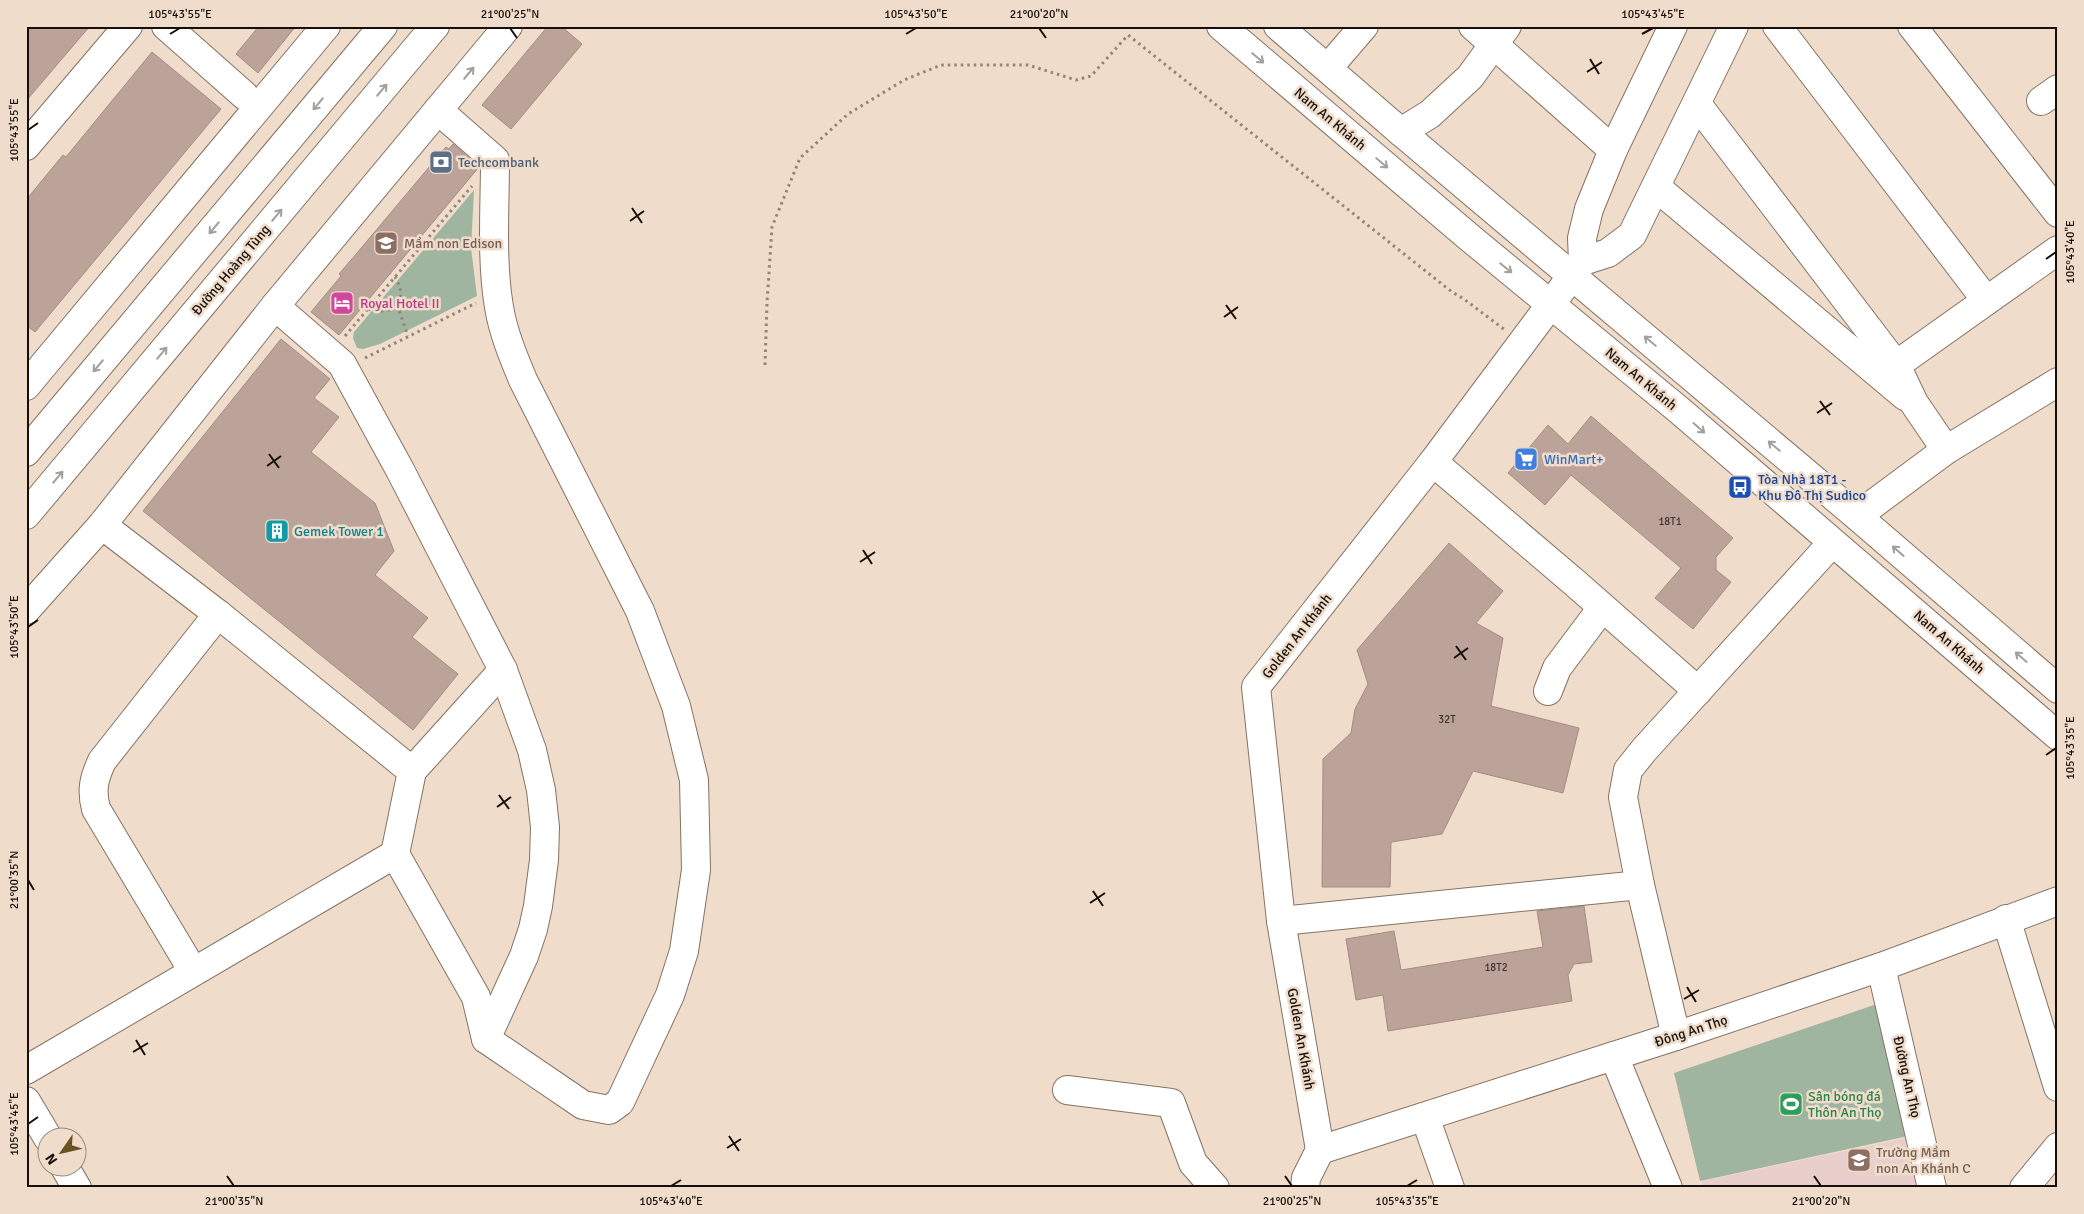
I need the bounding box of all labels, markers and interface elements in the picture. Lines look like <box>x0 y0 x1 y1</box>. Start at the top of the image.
text: 105°43'55"E <box>148 7 212 22</box>
text: 21°00'25"N <box>481 7 539 22</box>
text: 105°43'50"E <box>884 7 948 22</box>
text: 21°00'20"N <box>1010 7 1068 22</box>
text: 105°43'45"E <box>1621 7 1685 22</box>
one-way arrow <box>1252 52 1265 63</box>
one-way arrow <box>464 66 475 79</box>
one-way arrow <box>376 84 387 97</box>
street label: Nam An Khánh <box>1291 84 1369 154</box>
one-way arrow <box>313 97 324 110</box>
text: 105°43'55"E <box>7 98 22 162</box>
bank icon: Techcombank <box>428 149 454 175</box>
place label: Techcombank <box>458 154 539 171</box>
one-way arrow <box>1375 157 1388 168</box>
one-way arrow <box>272 208 283 221</box>
text: 105°43'40"E <box>2063 220 2078 284</box>
street label: Đường Hoàng Tùng <box>188 221 274 319</box>
one-way arrow <box>208 222 219 235</box>
school or university icon: Mầm non Edison <box>373 230 399 256</box>
place label: Mầm non Edison <box>404 235 502 252</box>
one-way arrow <box>1500 262 1513 273</box>
hotel icon: Royal Hotel II <box>329 290 355 316</box>
place label: Royal Hotel II <box>360 295 440 312</box>
one-way arrow <box>1643 336 1656 347</box>
street label: Nam An Khánh <box>1602 344 1680 414</box>
one-way arrow <box>156 346 167 359</box>
one-way arrow <box>93 359 104 372</box>
one-way arrow <box>1692 422 1705 433</box>
one-way arrow <box>1767 441 1780 452</box>
supermarket icon: WinMart+ <box>1513 446 1539 472</box>
place label: WinMart+ <box>1544 451 1604 468</box>
one-way arrow <box>52 471 63 484</box>
place label: Tòa Nhà 18T1 - Khu Đô Thị Sudico <box>1758 471 1866 504</box>
bus stop icon: Tòa Nhà 18T1 - Khu Đô Thị Sudico <box>1727 474 1753 500</box>
house number: 18T1 <box>1658 515 1682 528</box>
building icon: Gemek Tower 1 <box>264 518 290 544</box>
place label: Gemek Tower 1 <box>294 523 384 540</box>
one-way arrow <box>1891 545 1904 557</box>
street label: Golden An Khánh <box>1259 590 1335 682</box>
text: 105°43'50"E <box>7 595 22 659</box>
street label: Nam An Khánh <box>1910 607 1988 677</box>
one-way arrow <box>2014 652 2027 663</box>
house number: 32T <box>1438 713 1456 726</box>
text: 105°43'35"E <box>2063 716 2078 780</box>
text: 21°00'35"N <box>7 851 22 909</box>
house number: 18T2 <box>1484 961 1508 974</box>
street label: Golden An Khánh <box>1284 987 1318 1091</box>
street label: Đông An Thọ <box>1652 1011 1730 1051</box>
street label: Đường An Thọ <box>1889 1034 1925 1120</box>
place label: Sân bóng đá Thôn An Thọ <box>1808 1088 1882 1121</box>
sports icon: Sân bóng đá Thôn An Thọ <box>1778 1091 1804 1117</box>
text: 105°43'45"E <box>7 1092 22 1156</box>
north arrow <box>38 1126 88 1176</box>
place label: Trường Mầm non An Khánh C <box>1876 1144 1971 1177</box>
school or university icon: Trường Mầm non An Khánh C <box>1846 1147 1872 1173</box>
text: N <box>42 1150 61 1168</box>
text: 21°00'35"N <box>205 1194 263 1209</box>
text: 105°43'40"E <box>639 1194 703 1209</box>
text: 21°00'25"N <box>1263 1194 1321 1209</box>
text: 105°43'35"E <box>1375 1194 1439 1209</box>
text: 21°00'20"N <box>1792 1194 1850 1209</box>

